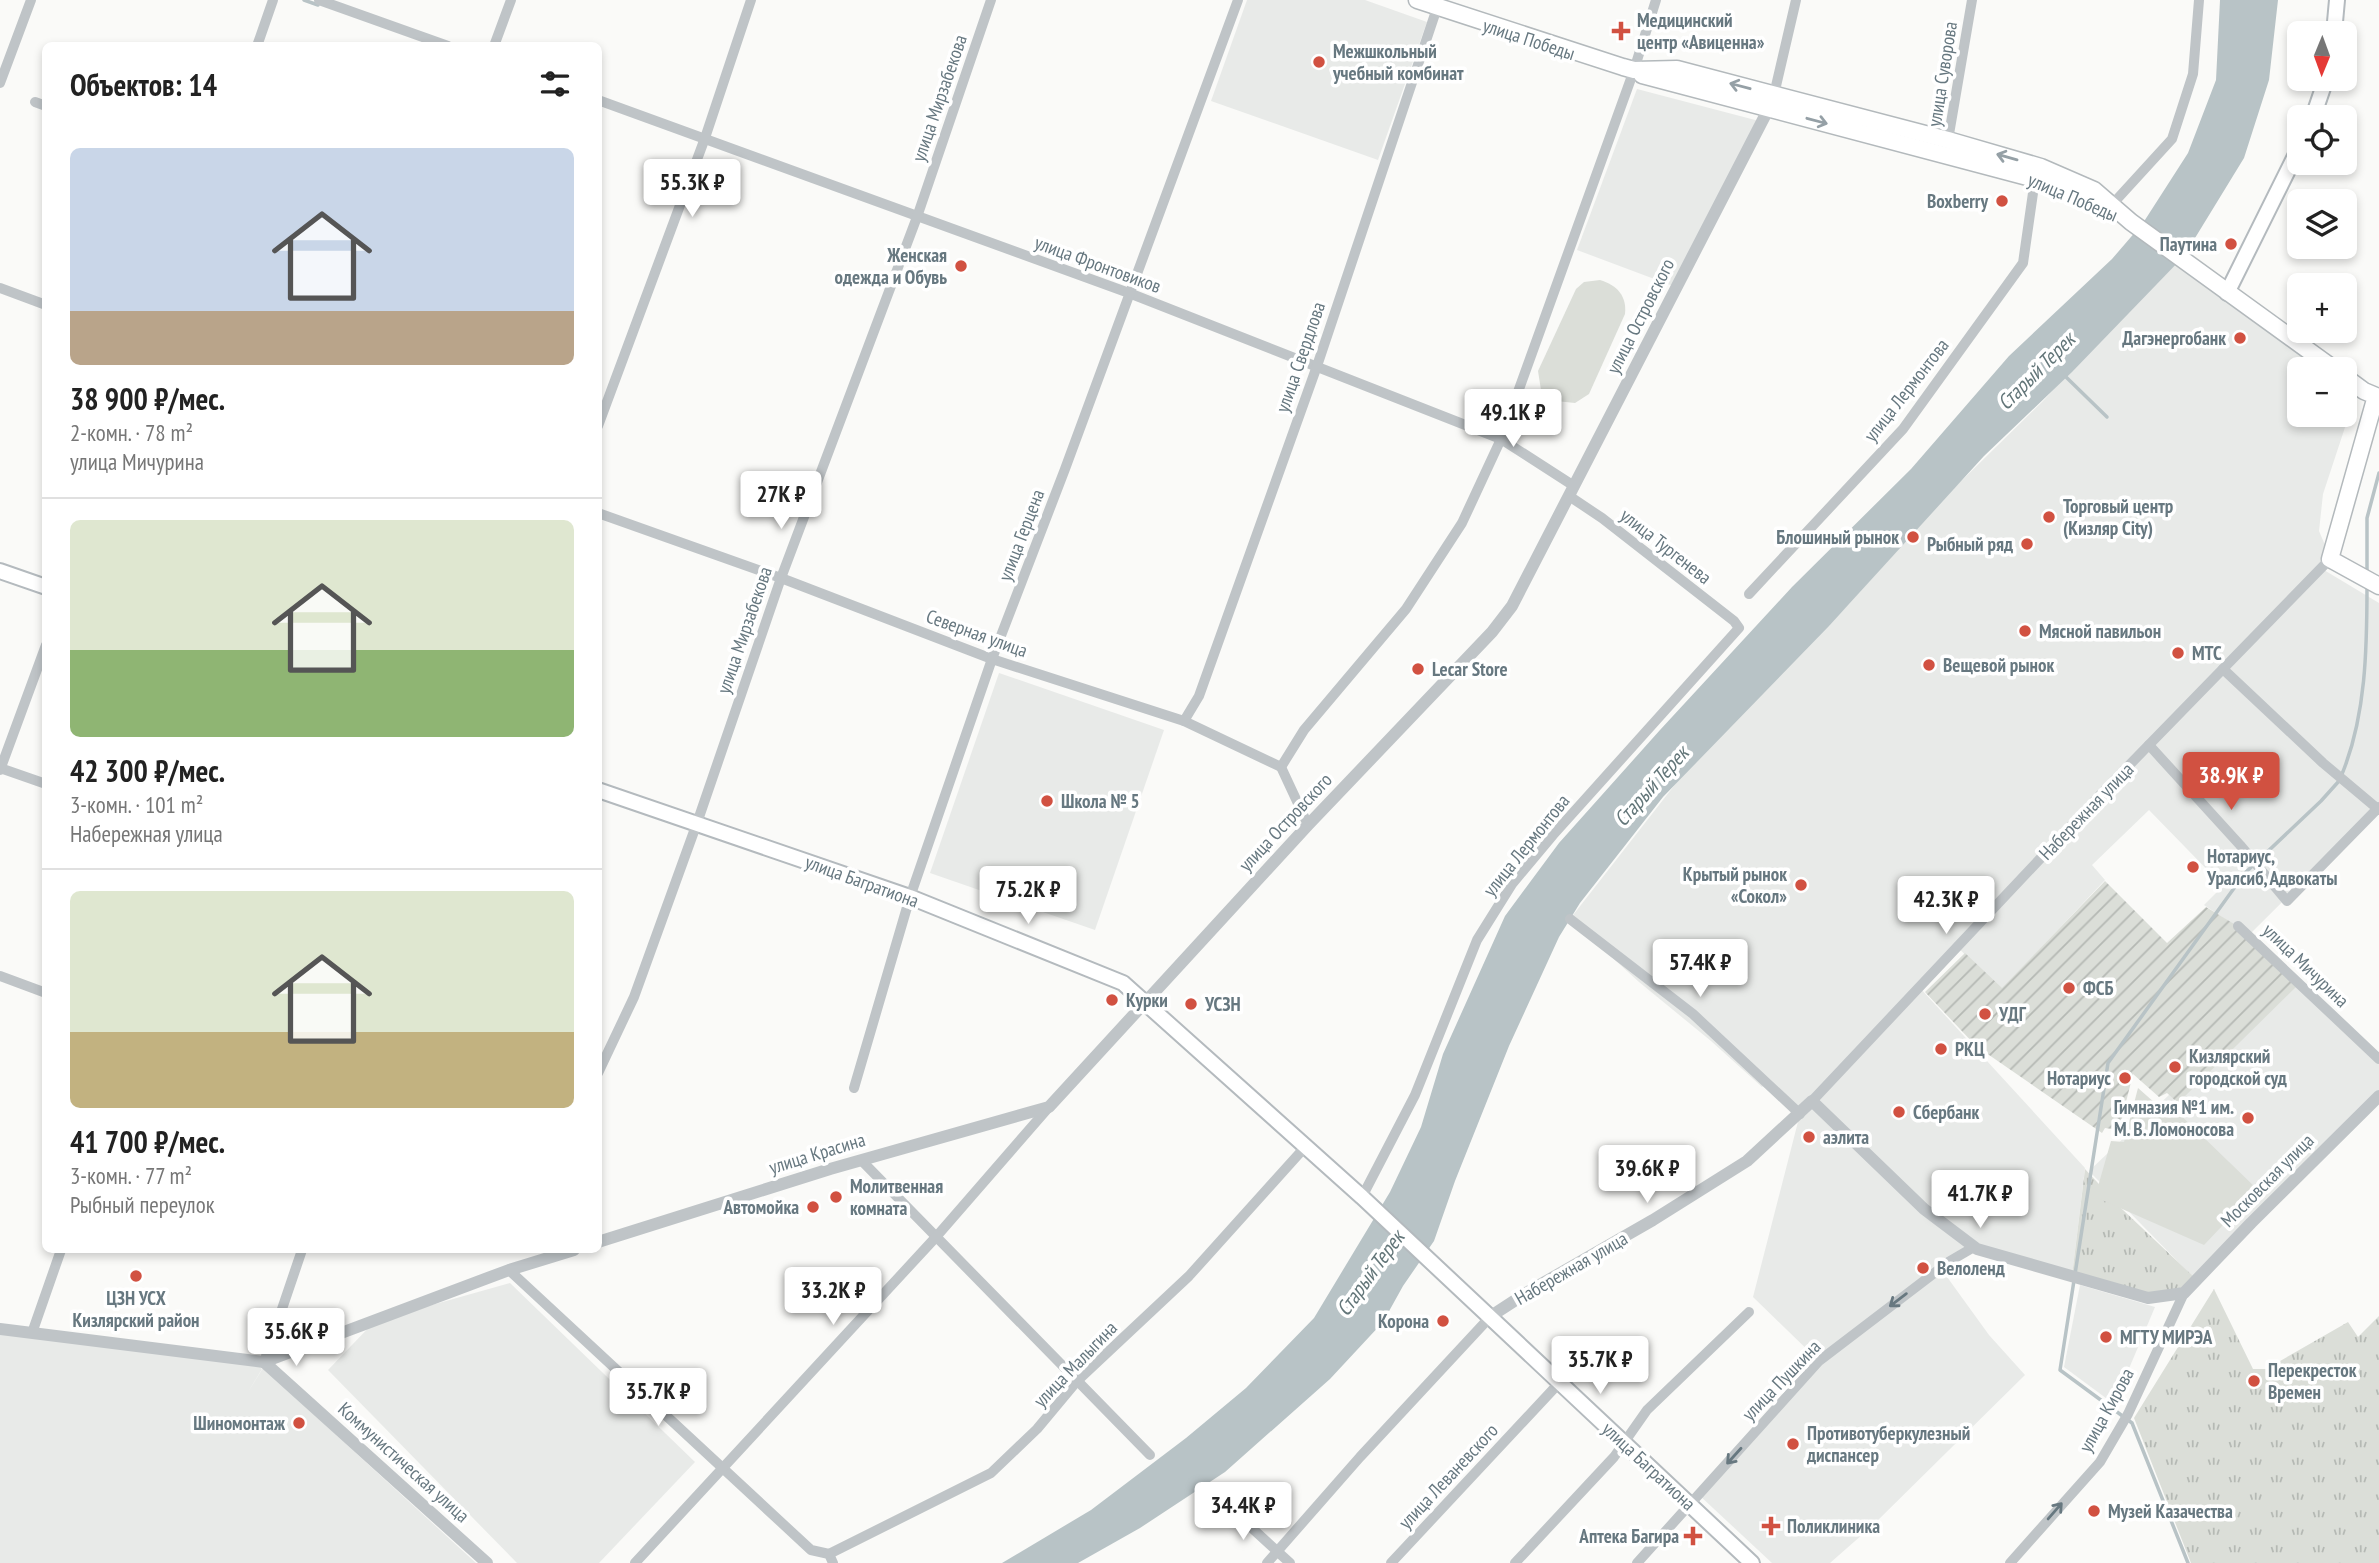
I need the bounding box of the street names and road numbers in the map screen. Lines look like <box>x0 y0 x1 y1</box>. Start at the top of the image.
street label: улица Победы <box>1480 13 1578 65</box>
street label: улица Суворова <box>1922 20 1962 128</box>
street label: улица Мирзабекова <box>906 31 972 165</box>
street label: улица Победы <box>2024 167 2122 227</box>
street label: улица Фронтовиков <box>1031 230 1165 298</box>
street label: улица Островского <box>1601 254 1679 378</box>
street label: улица Свердлова <box>1270 299 1330 415</box>
street label: улица Лермонтова <box>1858 334 1954 446</box>
street label: улица Герцена <box>993 486 1049 584</box>
street label: улица Тургенева <box>1616 503 1716 589</box>
street label: улица Мирзабекова <box>711 563 777 697</box>
street label: Северная улица <box>923 604 1031 662</box>
street label: Набережная улица <box>2034 757 2138 865</box>
street label: улица Островского <box>1233 768 1337 876</box>
street label: улица Лермонтова <box>1478 789 1574 901</box>
street label: улица Багратиона <box>802 849 922 913</box>
street label: улица Мичурина <box>2258 918 2354 1012</box>
street label: улица Красина <box>766 1127 868 1179</box>
street label: Московская улица <box>2215 1128 2319 1232</box>
street label: Набережная улица <box>1510 1226 1632 1310</box>
street label: улица Малыгина <box>1028 1316 1122 1412</box>
street label: улица Пушкина <box>1737 1335 1825 1425</box>
street label: улица Кирова <box>2073 1364 2139 1456</box>
street label: Коммунистическая улица <box>333 1397 475 1527</box>
street label: улица Багратиона <box>1597 1417 1701 1515</box>
street label: улица Леваневского <box>1393 1418 1503 1534</box>

